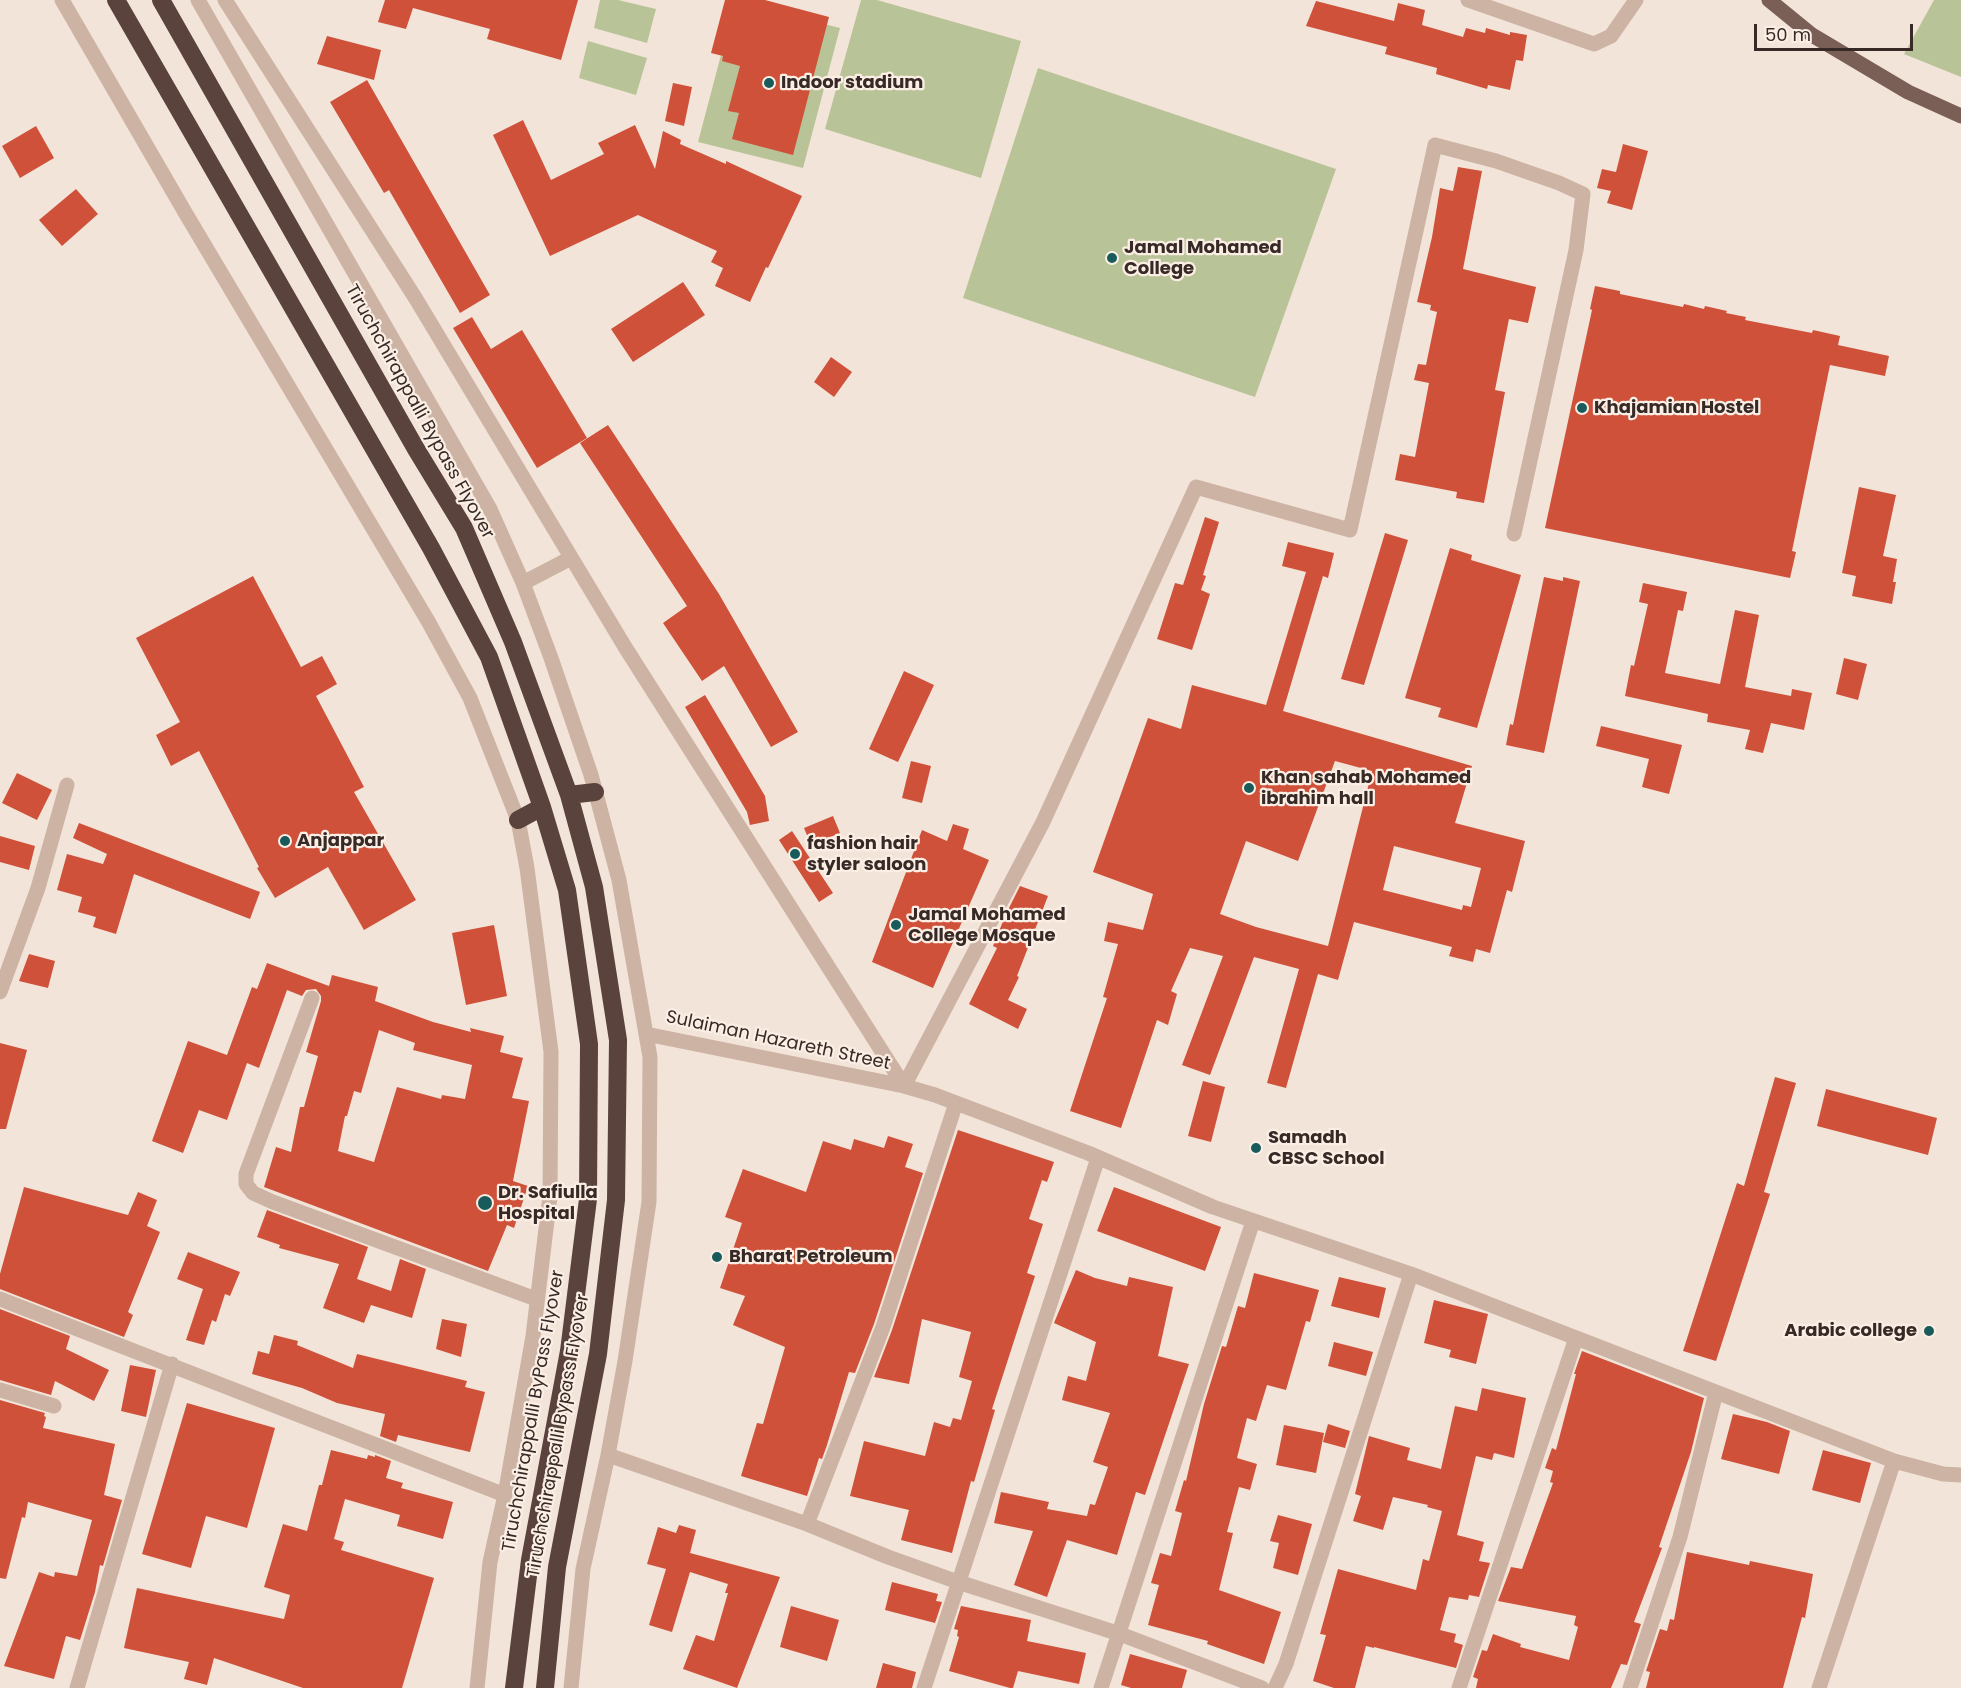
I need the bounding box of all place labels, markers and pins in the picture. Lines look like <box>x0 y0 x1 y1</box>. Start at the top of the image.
place label: Indoor stadium <box>781 72 923 94</box>
marker: Indoor stadium <box>762 76 776 90</box>
place label: Jamal Mohamed College <box>1124 237 1282 280</box>
marker: Jamal Mohamed College <box>1105 251 1119 265</box>
place label: Khajamian Hostel <box>1594 397 1759 419</box>
marker: Khajamian Hostel <box>1575 401 1589 415</box>
place label: Khan sahab Mohamed ibrahim hall <box>1261 767 1471 810</box>
marker: Khan sahab Mohamed ibrahim hall <box>1242 781 1256 795</box>
place label: Anjappar <box>297 830 384 852</box>
place label: fashion hair styler saloon <box>807 833 926 876</box>
marker: Anjappar <box>278 834 292 848</box>
marker: fashion hair styler saloon <box>788 847 802 861</box>
place label: Jamal Mohamed College Mosque <box>908 904 1066 946</box>
marker: Jamal Mohamed College Mosque <box>889 918 903 932</box>
place label: Samadh CBSC School <box>1268 1127 1385 1170</box>
marker: Samadh CBSC School <box>1249 1141 1263 1155</box>
place label: Dr. Safiulla Hospital <box>498 1182 598 1224</box>
marker: Dr. Safiulla Hospital <box>476 1194 494 1212</box>
place label: Bharat Petroleum <box>729 1246 893 1268</box>
marker: Bharat Petroleum <box>710 1250 724 1264</box>
place label: Arabic college <box>1784 1320 1917 1342</box>
marker: Arabic college <box>1922 1324 1936 1338</box>

